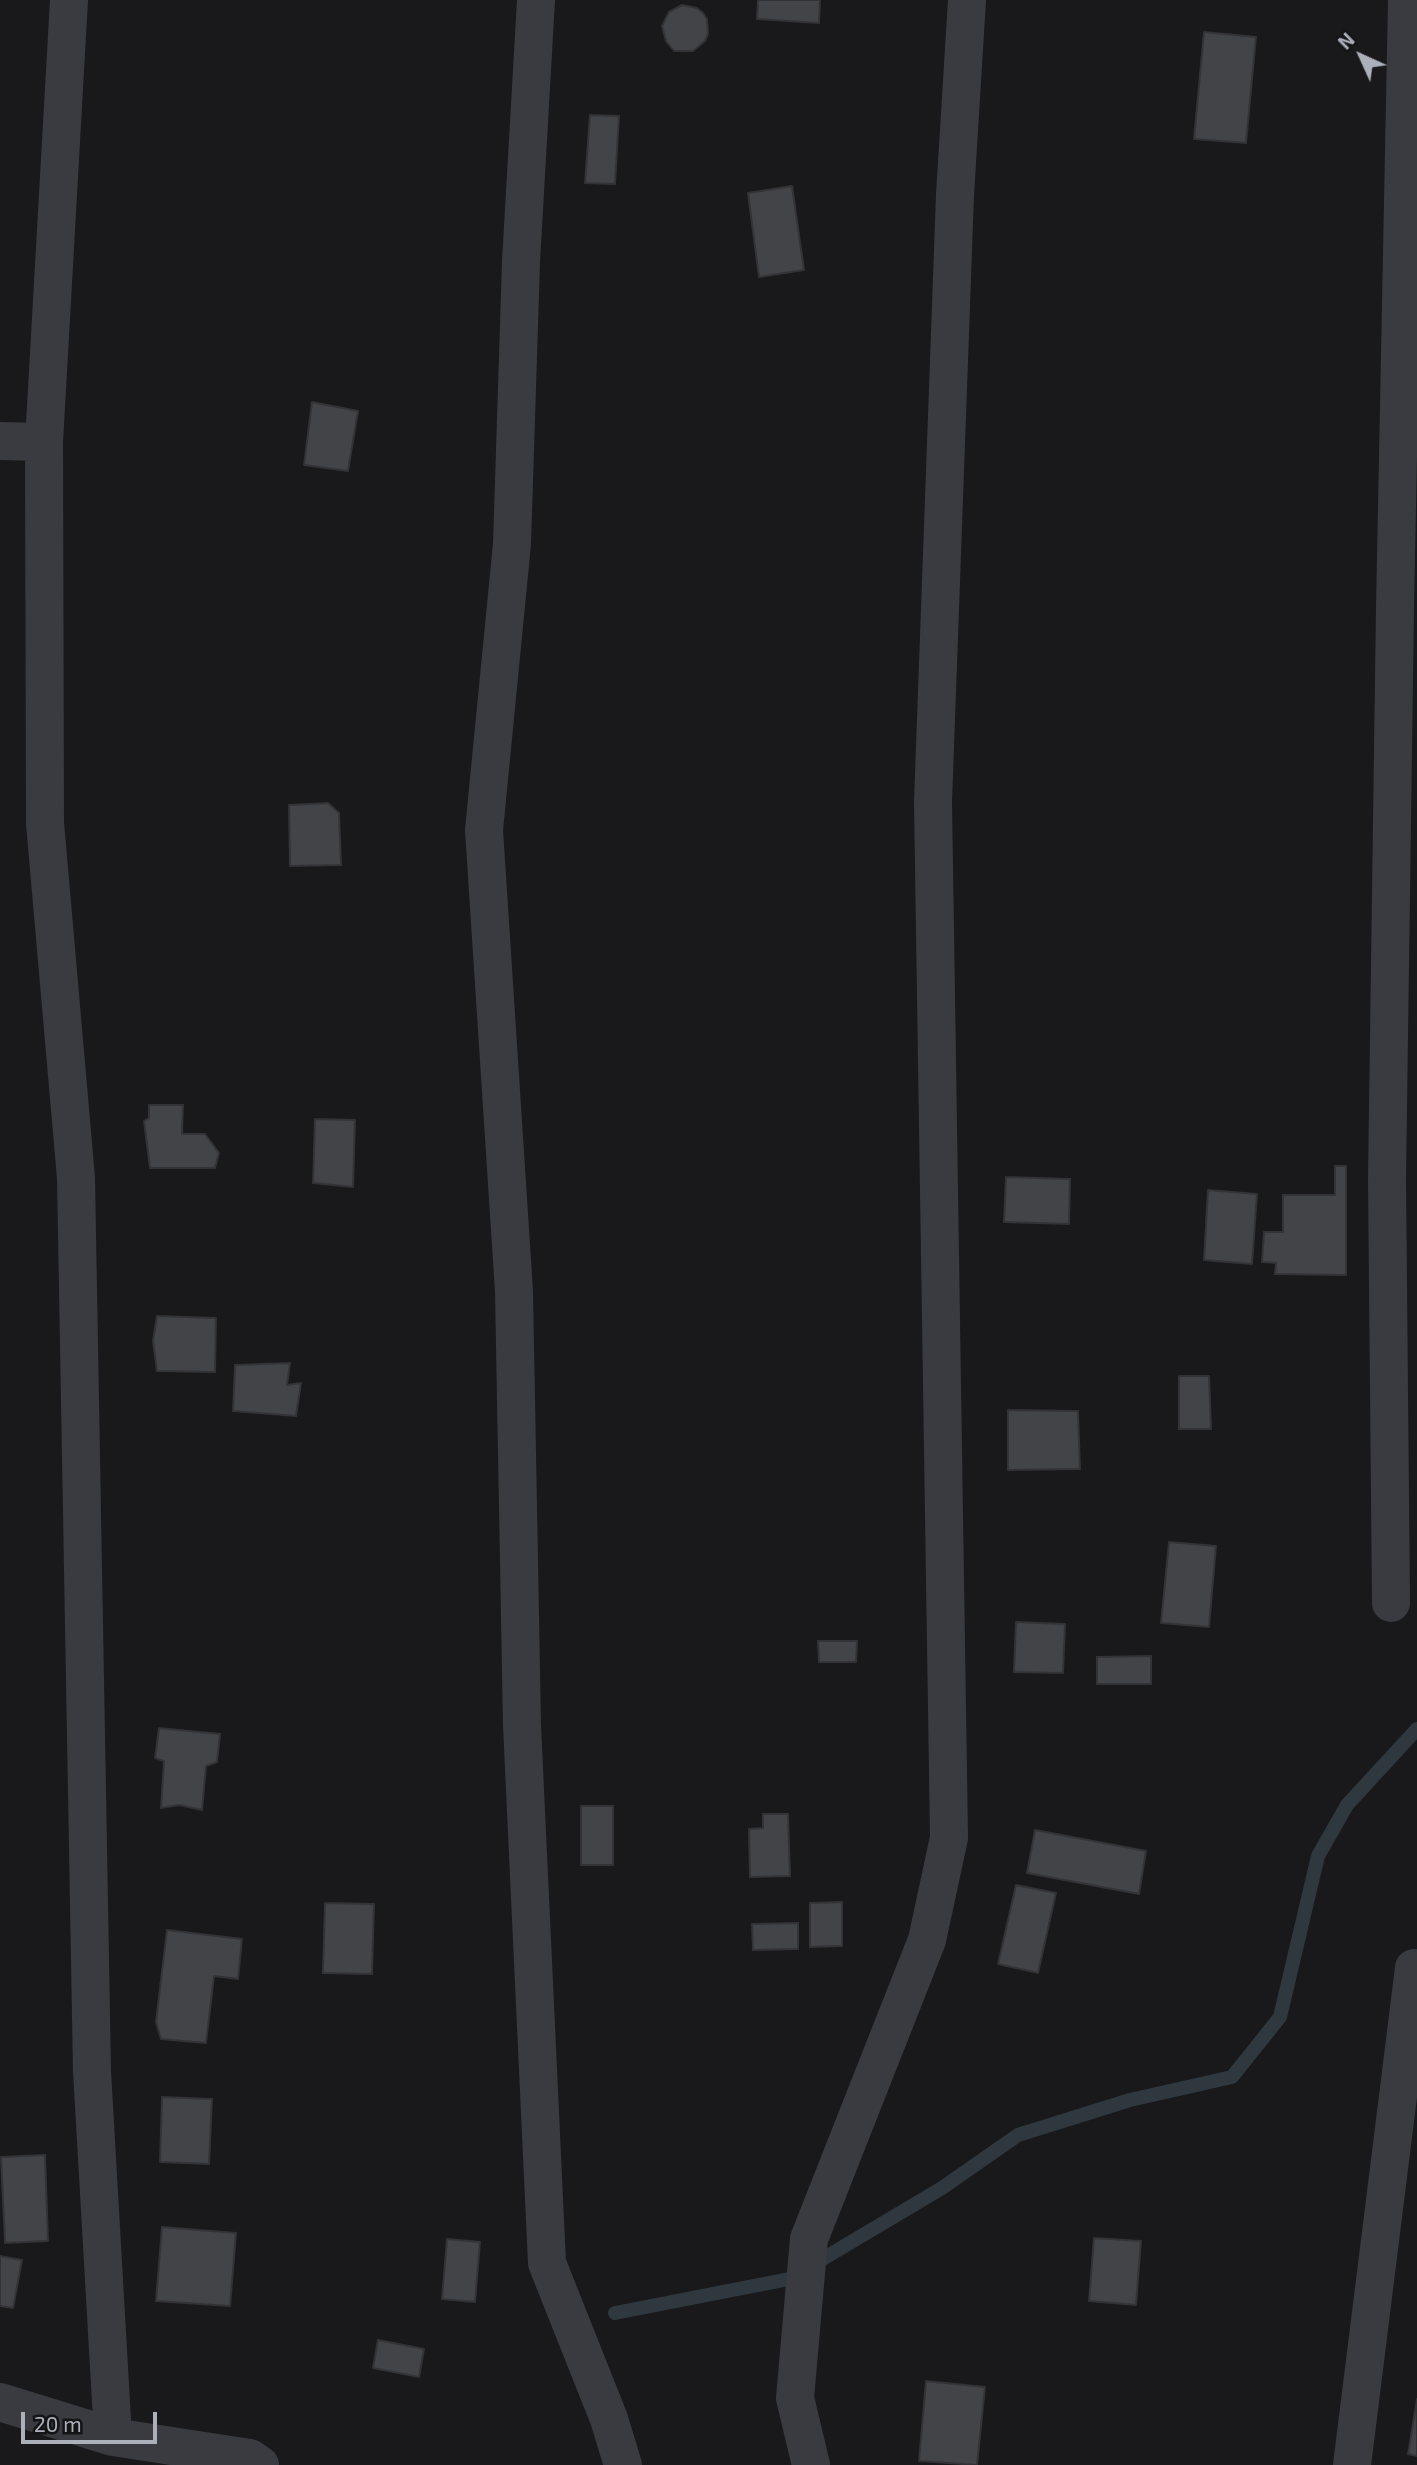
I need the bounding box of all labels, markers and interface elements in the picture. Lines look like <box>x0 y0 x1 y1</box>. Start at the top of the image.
north arrow <box>1326 21 1396 91</box>
text: N <box>1333 28 1359 54</box>
scale bar <box>24 2398 161 2442</box>
text: 20 m <box>34 2411 82 2436</box>

